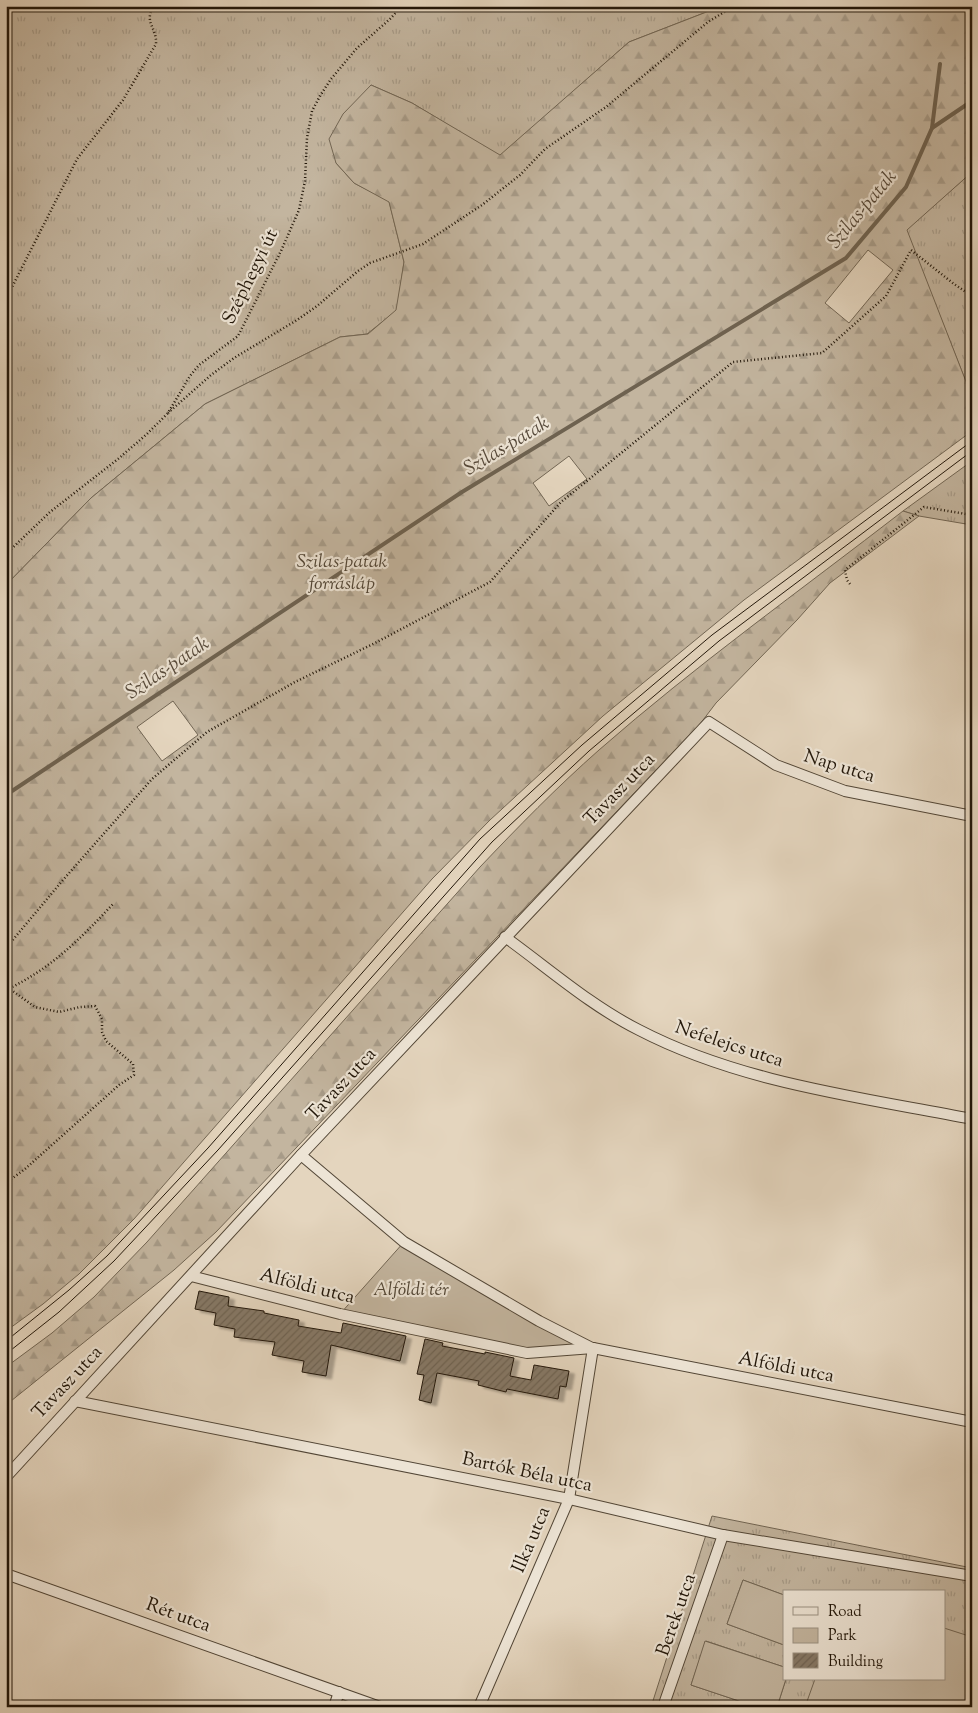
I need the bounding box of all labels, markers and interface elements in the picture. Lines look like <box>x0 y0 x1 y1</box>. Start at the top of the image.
water label: Szilas-patak <box>821 164 905 256</box>
street label: Széphegyi út <box>216 224 286 329</box>
water label: Szilas-patak <box>459 410 555 484</box>
park label: Szilas-patak forrásláp <box>297 549 388 598</box>
water label: Szilas-patak <box>120 630 216 708</box>
street label: Nap utca <box>800 743 878 791</box>
street label: Tavasz utca <box>578 747 662 833</box>
street label: Nefelejcs utca <box>671 1015 787 1075</box>
street label: Tavasz utca <box>301 1042 384 1128</box>
street label: Alföldi utca <box>257 1262 358 1312</box>
park label: Alföldi tér <box>373 1277 449 1304</box>
street label: Tavasz utca <box>27 1340 110 1426</box>
street label: Alföldi utca <box>736 1345 837 1391</box>
street label: Bartók Béla utca <box>459 1446 595 1500</box>
street label: Ilka utca <box>506 1502 558 1577</box>
street label: Berek utca <box>650 1570 704 1660</box>
legend <box>783 1590 946 1680</box>
street label: Rét utca <box>142 1592 214 1640</box>
text: Road <box>828 1602 862 1623</box>
text: Park <box>828 1626 857 1647</box>
text: Building <box>828 1652 883 1673</box>

